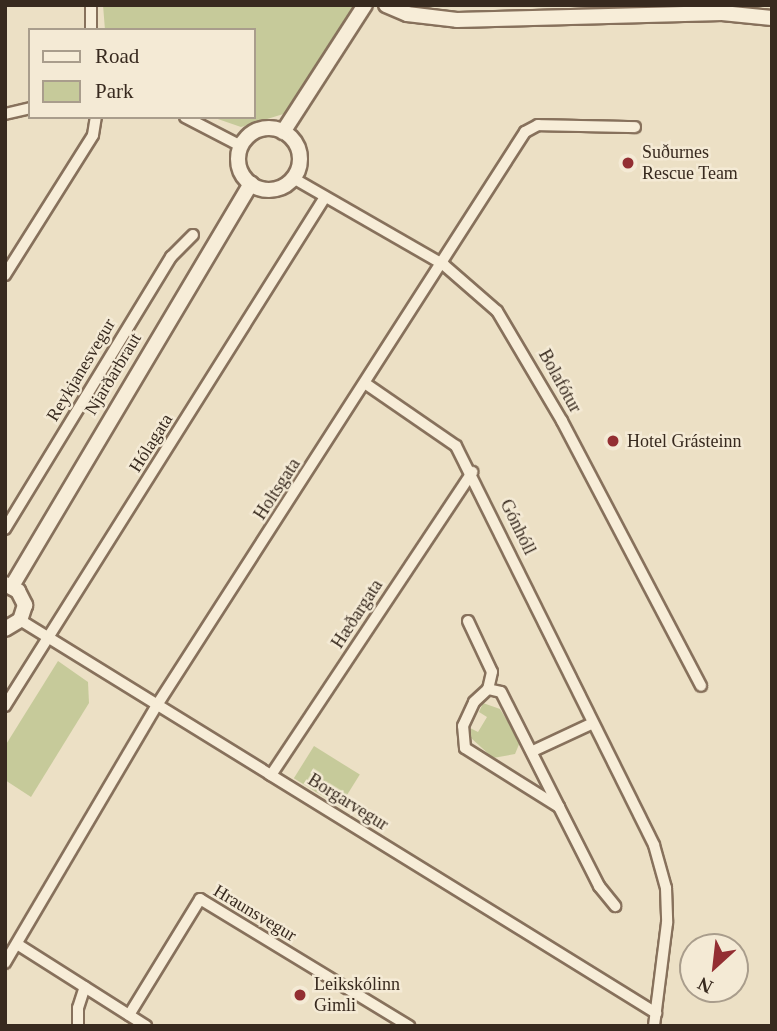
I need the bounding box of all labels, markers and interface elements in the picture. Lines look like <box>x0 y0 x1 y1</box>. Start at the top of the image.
legend <box>28 28 256 119</box>
text: Road <box>95 44 139 68</box>
text: Park <box>95 79 134 103</box>
place label: Suðurnes Rescue Team <box>642 142 738 184</box>
marker: Suðurnes Rescue Team <box>620 155 636 171</box>
street label: Reykjanesvegur <box>42 315 120 425</box>
street label: Njarðarbraut <box>80 329 146 419</box>
street label: Bolafótur <box>534 346 586 416</box>
street label: Hólagata <box>125 410 177 476</box>
place label: Hotel Grásteinn <box>627 430 741 452</box>
marker: Hotel Grásteinn <box>605 433 621 449</box>
street label: Holtsgata <box>249 454 305 524</box>
street label: Gónhóll <box>495 496 541 558</box>
street label: Hæðargata <box>327 576 387 652</box>
street label: Borgarvegur <box>304 769 392 835</box>
street label: Hraunsvegur <box>210 880 300 946</box>
north arrow <box>679 933 749 1003</box>
text: N <box>694 973 716 998</box>
place label: Leikskólinn Gimli <box>314 974 400 1016</box>
marker: Leikskólinn Gimli <box>292 987 308 1003</box>

